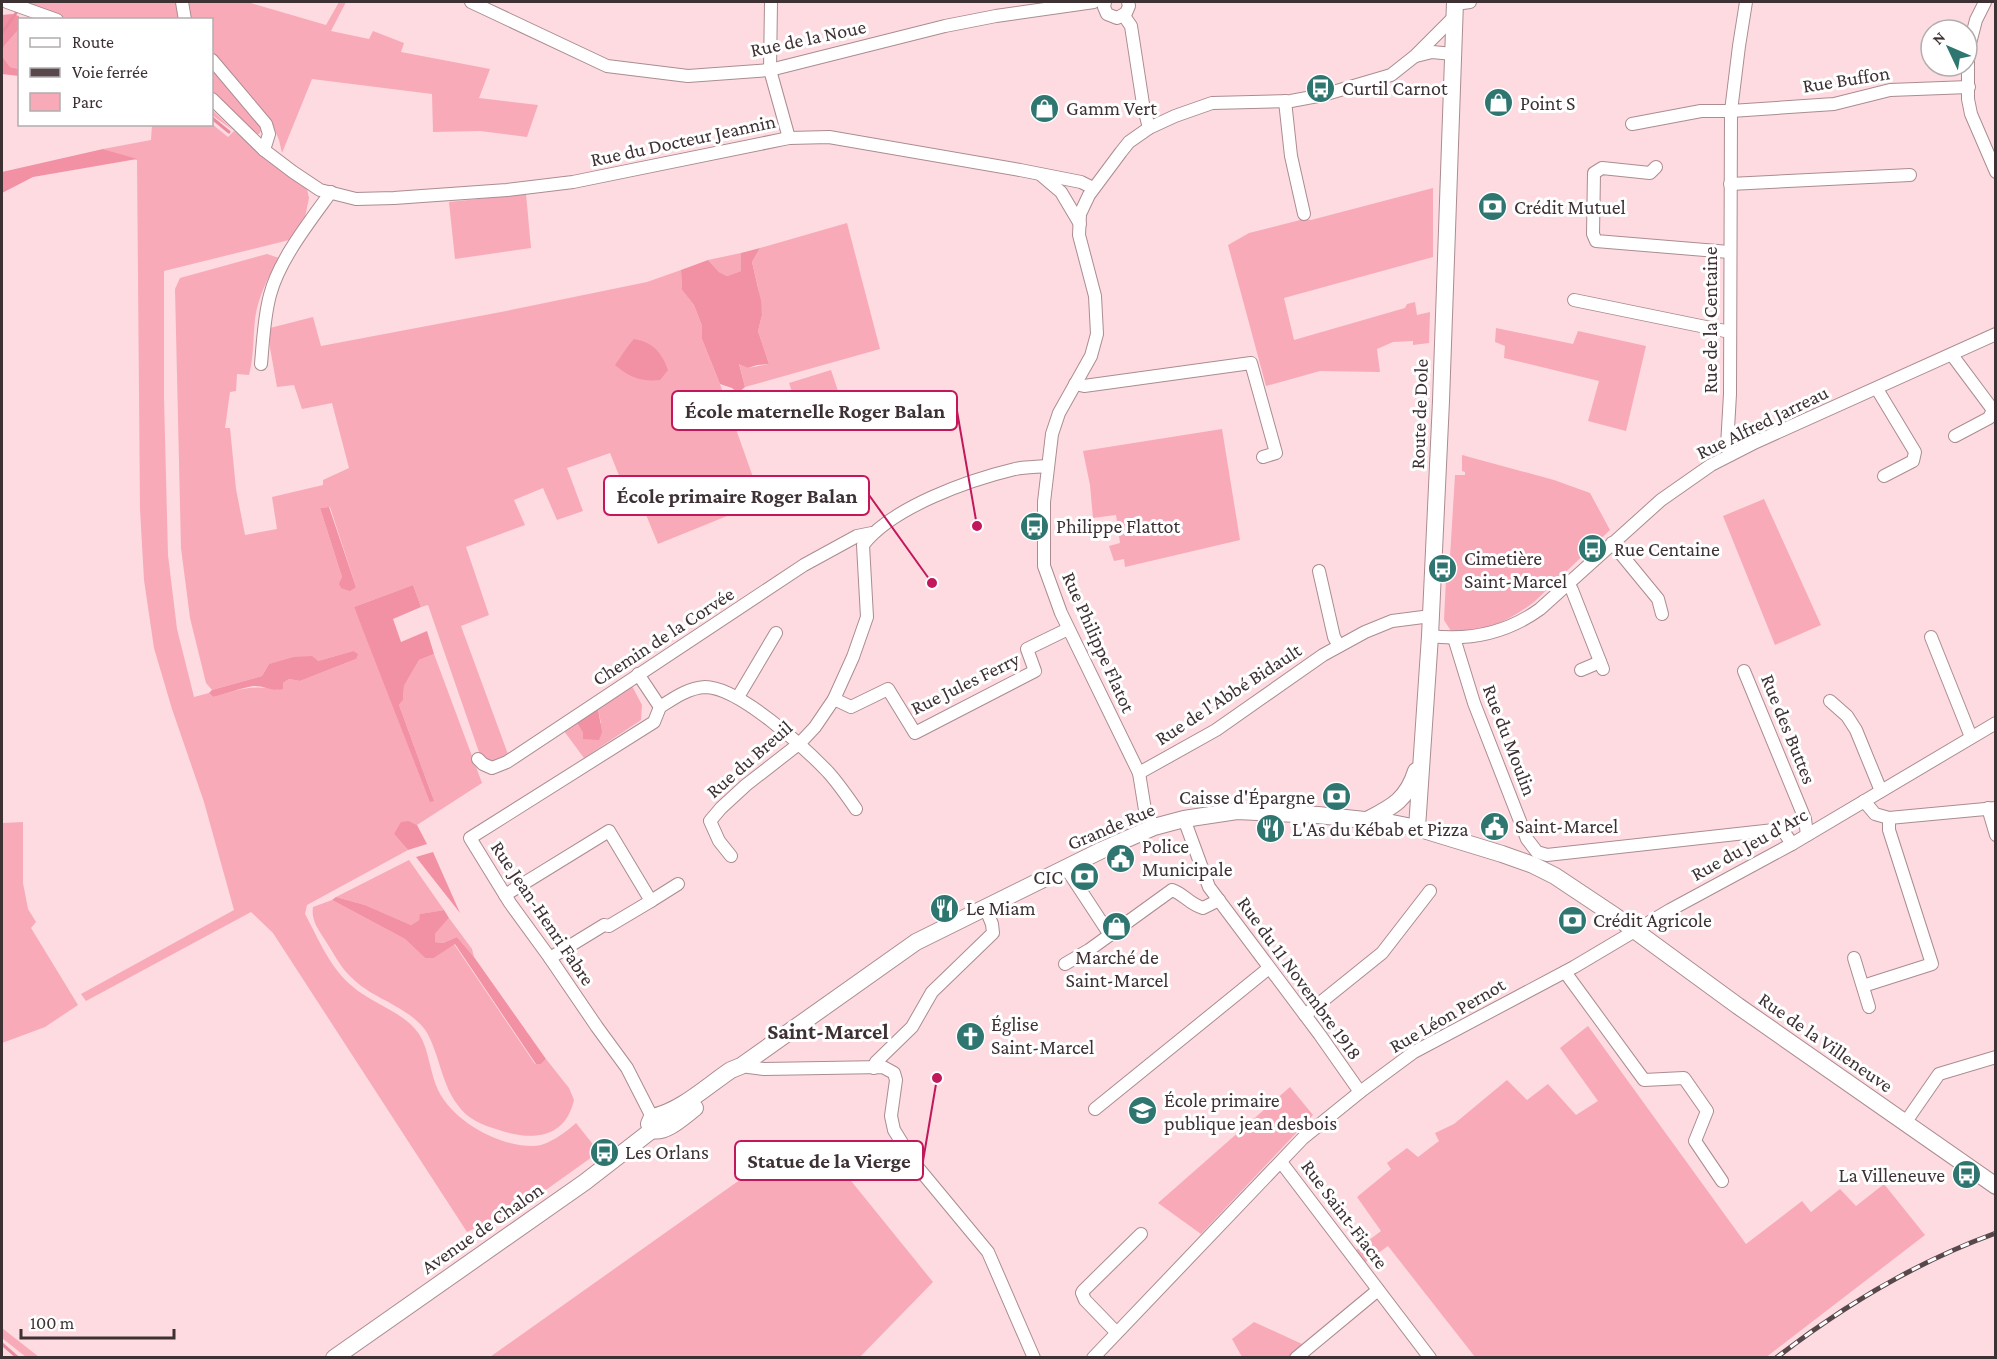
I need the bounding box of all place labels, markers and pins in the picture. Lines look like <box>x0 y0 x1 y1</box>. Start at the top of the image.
bus stop icon: Curtil Carnot <box>1305 72 1337 104</box>
place label: Curtil Carnot <box>1342 77 1448 99</box>
shop icon: Point S <box>1483 87 1515 119</box>
shop icon: Gamm Vert <box>1029 92 1061 124</box>
place label: Point S <box>1520 92 1575 114</box>
place label: Gamm Vert <box>1066 97 1157 119</box>
bank icon: Crédit Mutuel <box>1477 191 1509 223</box>
place label: Crédit Mutuel <box>1514 196 1626 218</box>
callout: École maternelle Roger Balan <box>672 391 957 430</box>
callout: École primaire Roger Balan <box>604 476 869 515</box>
bus stop icon: Philippe Flattot <box>1019 510 1051 542</box>
place label: Philippe Flattot <box>1056 515 1180 538</box>
bus stop icon: Rue Centaine <box>1577 533 1609 565</box>
place label: Rue Centaine <box>1614 538 1720 560</box>
place label: Cimetière Saint-Marcel <box>1464 547 1567 592</box>
bus stop icon: Cimetière Saint-Marcel <box>1427 553 1459 585</box>
bank icon: Caisse d'Épargne <box>1320 781 1352 813</box>
place label: Caisse d'Épargne <box>1179 786 1315 809</box>
public building icon: Saint-Marcel <box>1478 810 1510 842</box>
restaurant icon: L'As du Kébab et Pizza <box>1255 813 1287 845</box>
place label: Saint-Marcel <box>1515 815 1618 837</box>
place label: L'As du Kébab et Pizza <box>1292 818 1468 840</box>
place label: Police Municipale <box>1142 835 1233 881</box>
public building icon: Police Municipale <box>1105 842 1137 874</box>
bank icon: CIC <box>1068 861 1100 893</box>
place label: CIC <box>1033 866 1063 888</box>
restaurant icon: Le Miam <box>929 892 961 924</box>
place label: Le Miam <box>966 897 1036 919</box>
bank icon: Crédit Agricole <box>1556 904 1588 936</box>
place label: Crédit Agricole <box>1593 909 1712 932</box>
shop icon: Marché de Saint-Marcel <box>1101 910 1133 942</box>
place label: Marché de Saint-Marcel <box>1065 946 1169 991</box>
place label: Église Saint-Marcel <box>991 1013 1094 1058</box>
church icon: Église Saint-Marcel <box>954 1020 986 1052</box>
place label: École primaire publique jean desbois <box>1164 1089 1337 1135</box>
school or university icon: École primaire publique jean desbois <box>1127 1095 1159 1127</box>
bus stop icon: Les Orlans <box>588 1136 620 1168</box>
place label: Les Orlans <box>625 1141 709 1163</box>
callout: Statue de la Vierge <box>735 1141 923 1180</box>
bus stop icon: La Villeneuve <box>1950 1159 1982 1191</box>
place label: La Villeneuve <box>1838 1164 1945 1186</box>

